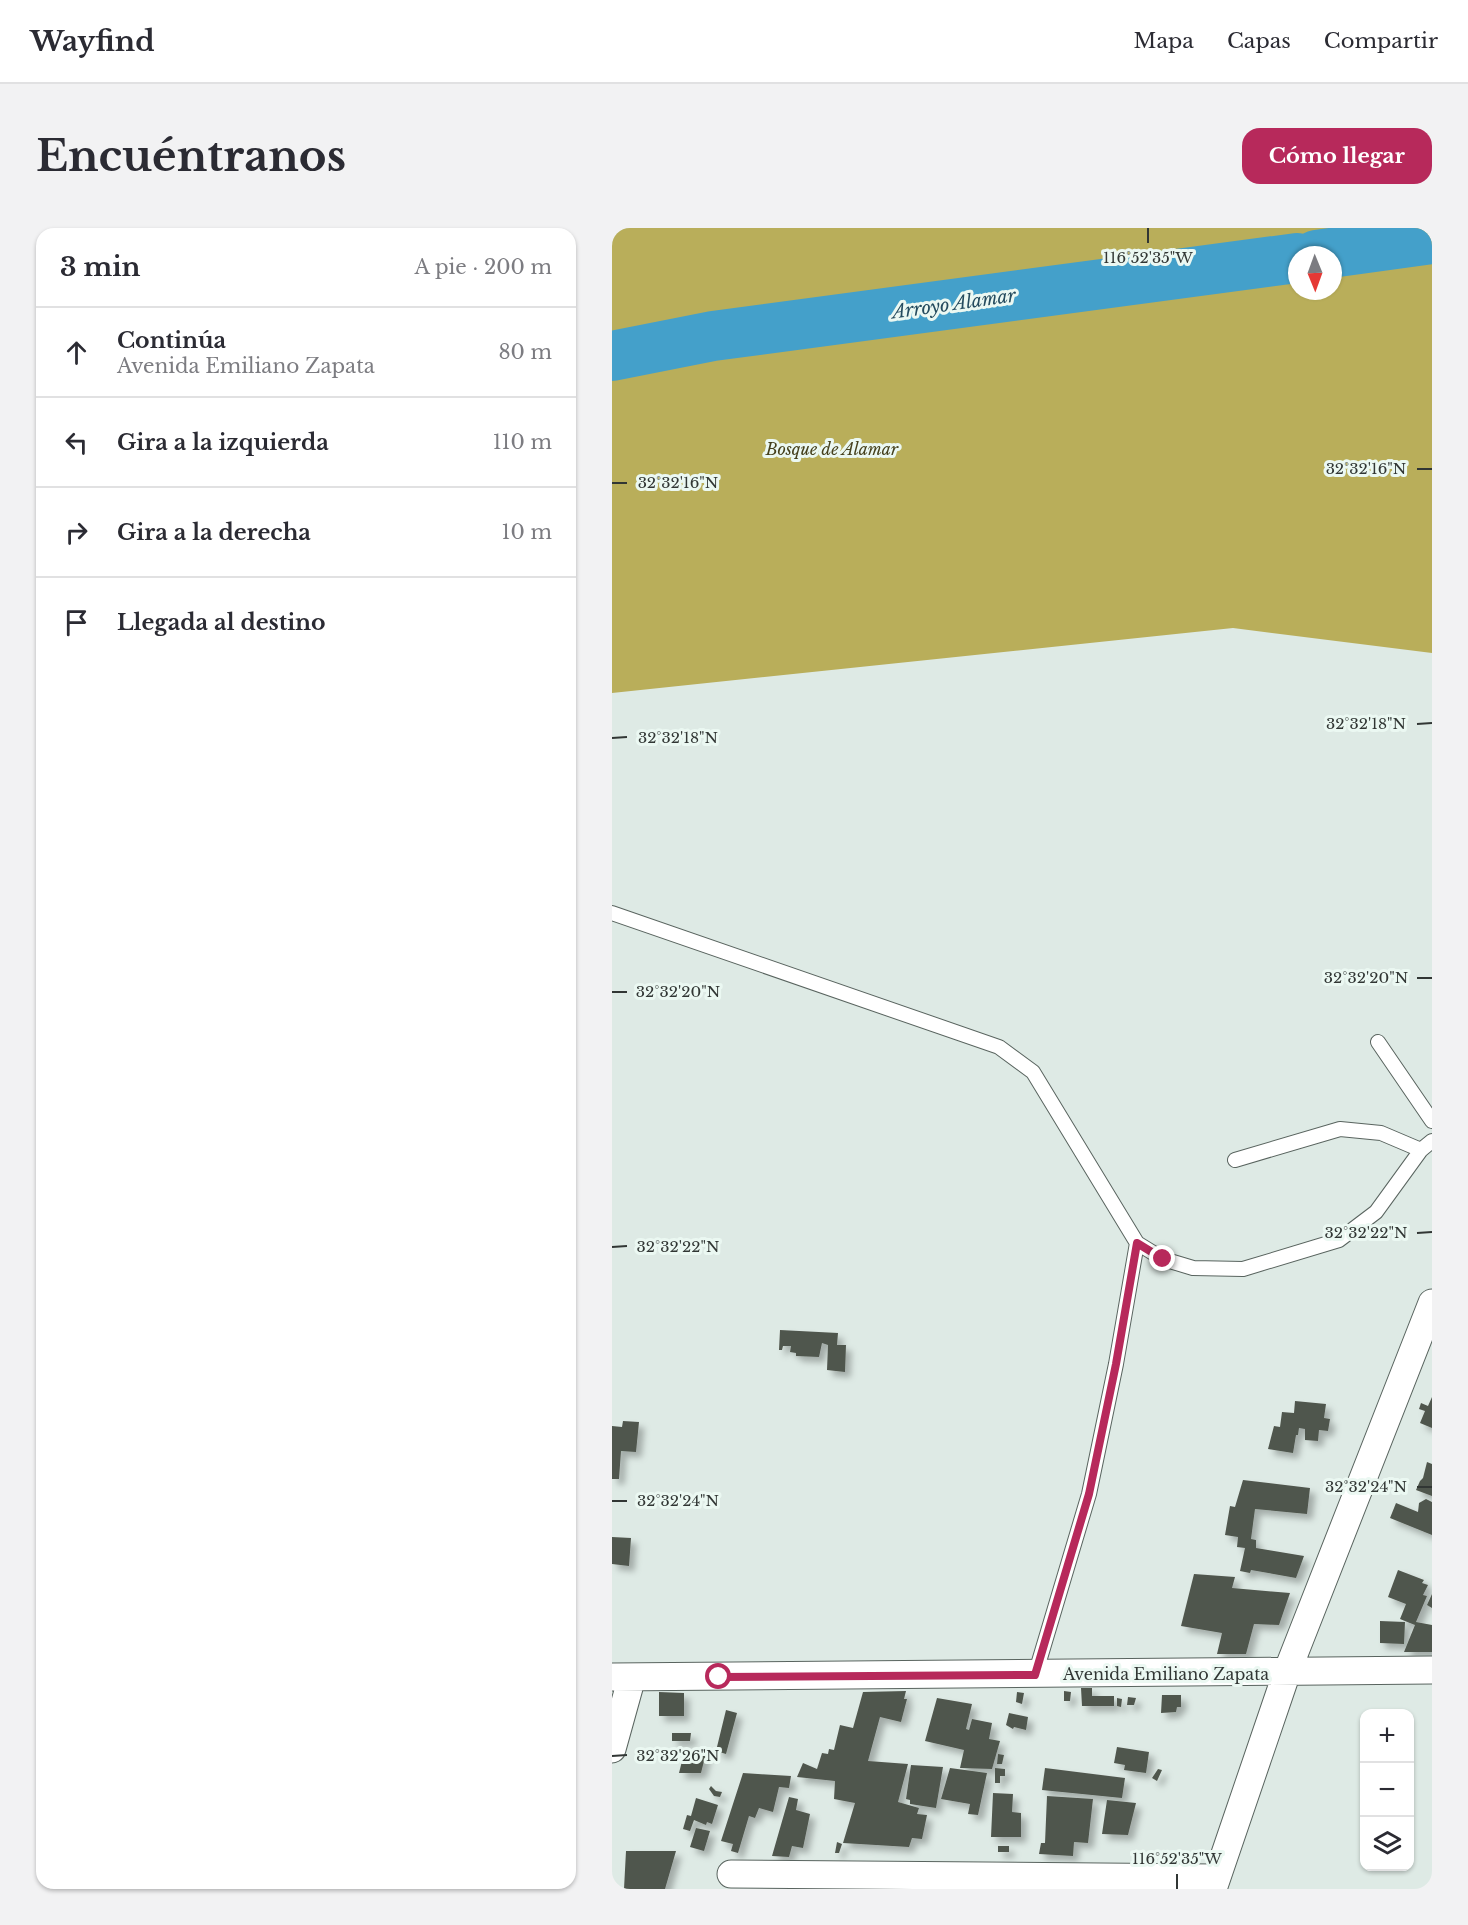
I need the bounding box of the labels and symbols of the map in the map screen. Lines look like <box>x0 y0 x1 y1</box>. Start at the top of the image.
north arrow <box>1288 246 1342 300</box>
text: 116°52'35"W <box>1103 248 1193 267</box>
water label: Arroyo Alamar <box>889 284 1018 324</box>
park label: Bosque de Alamar <box>765 439 899 459</box>
text: 32°32'16"N <box>1326 459 1406 478</box>
text: 32°32'16"N <box>638 473 718 492</box>
text: 32°32'18"N <box>1326 714 1406 733</box>
text: 32°32'18"N <box>638 728 718 747</box>
text: 32°32'20"N <box>1324 968 1408 987</box>
text: 32°32'20"N <box>636 982 720 1001</box>
text: 32°32'22"N <box>1325 1223 1407 1242</box>
text: 32°32'22"N <box>637 1237 719 1256</box>
route end <box>1149 1245 1175 1271</box>
text: 32°32'24"N <box>1325 1477 1407 1496</box>
text: 32°32'24"N <box>637 1491 719 1510</box>
route start <box>705 1663 731 1689</box>
street label: Avenida Emiliano Zapata <box>1062 1664 1269 1684</box>
text: 32°32'26"N <box>636 1746 720 1765</box>
text: 116°52'35"W <box>1132 1849 1222 1868</box>

